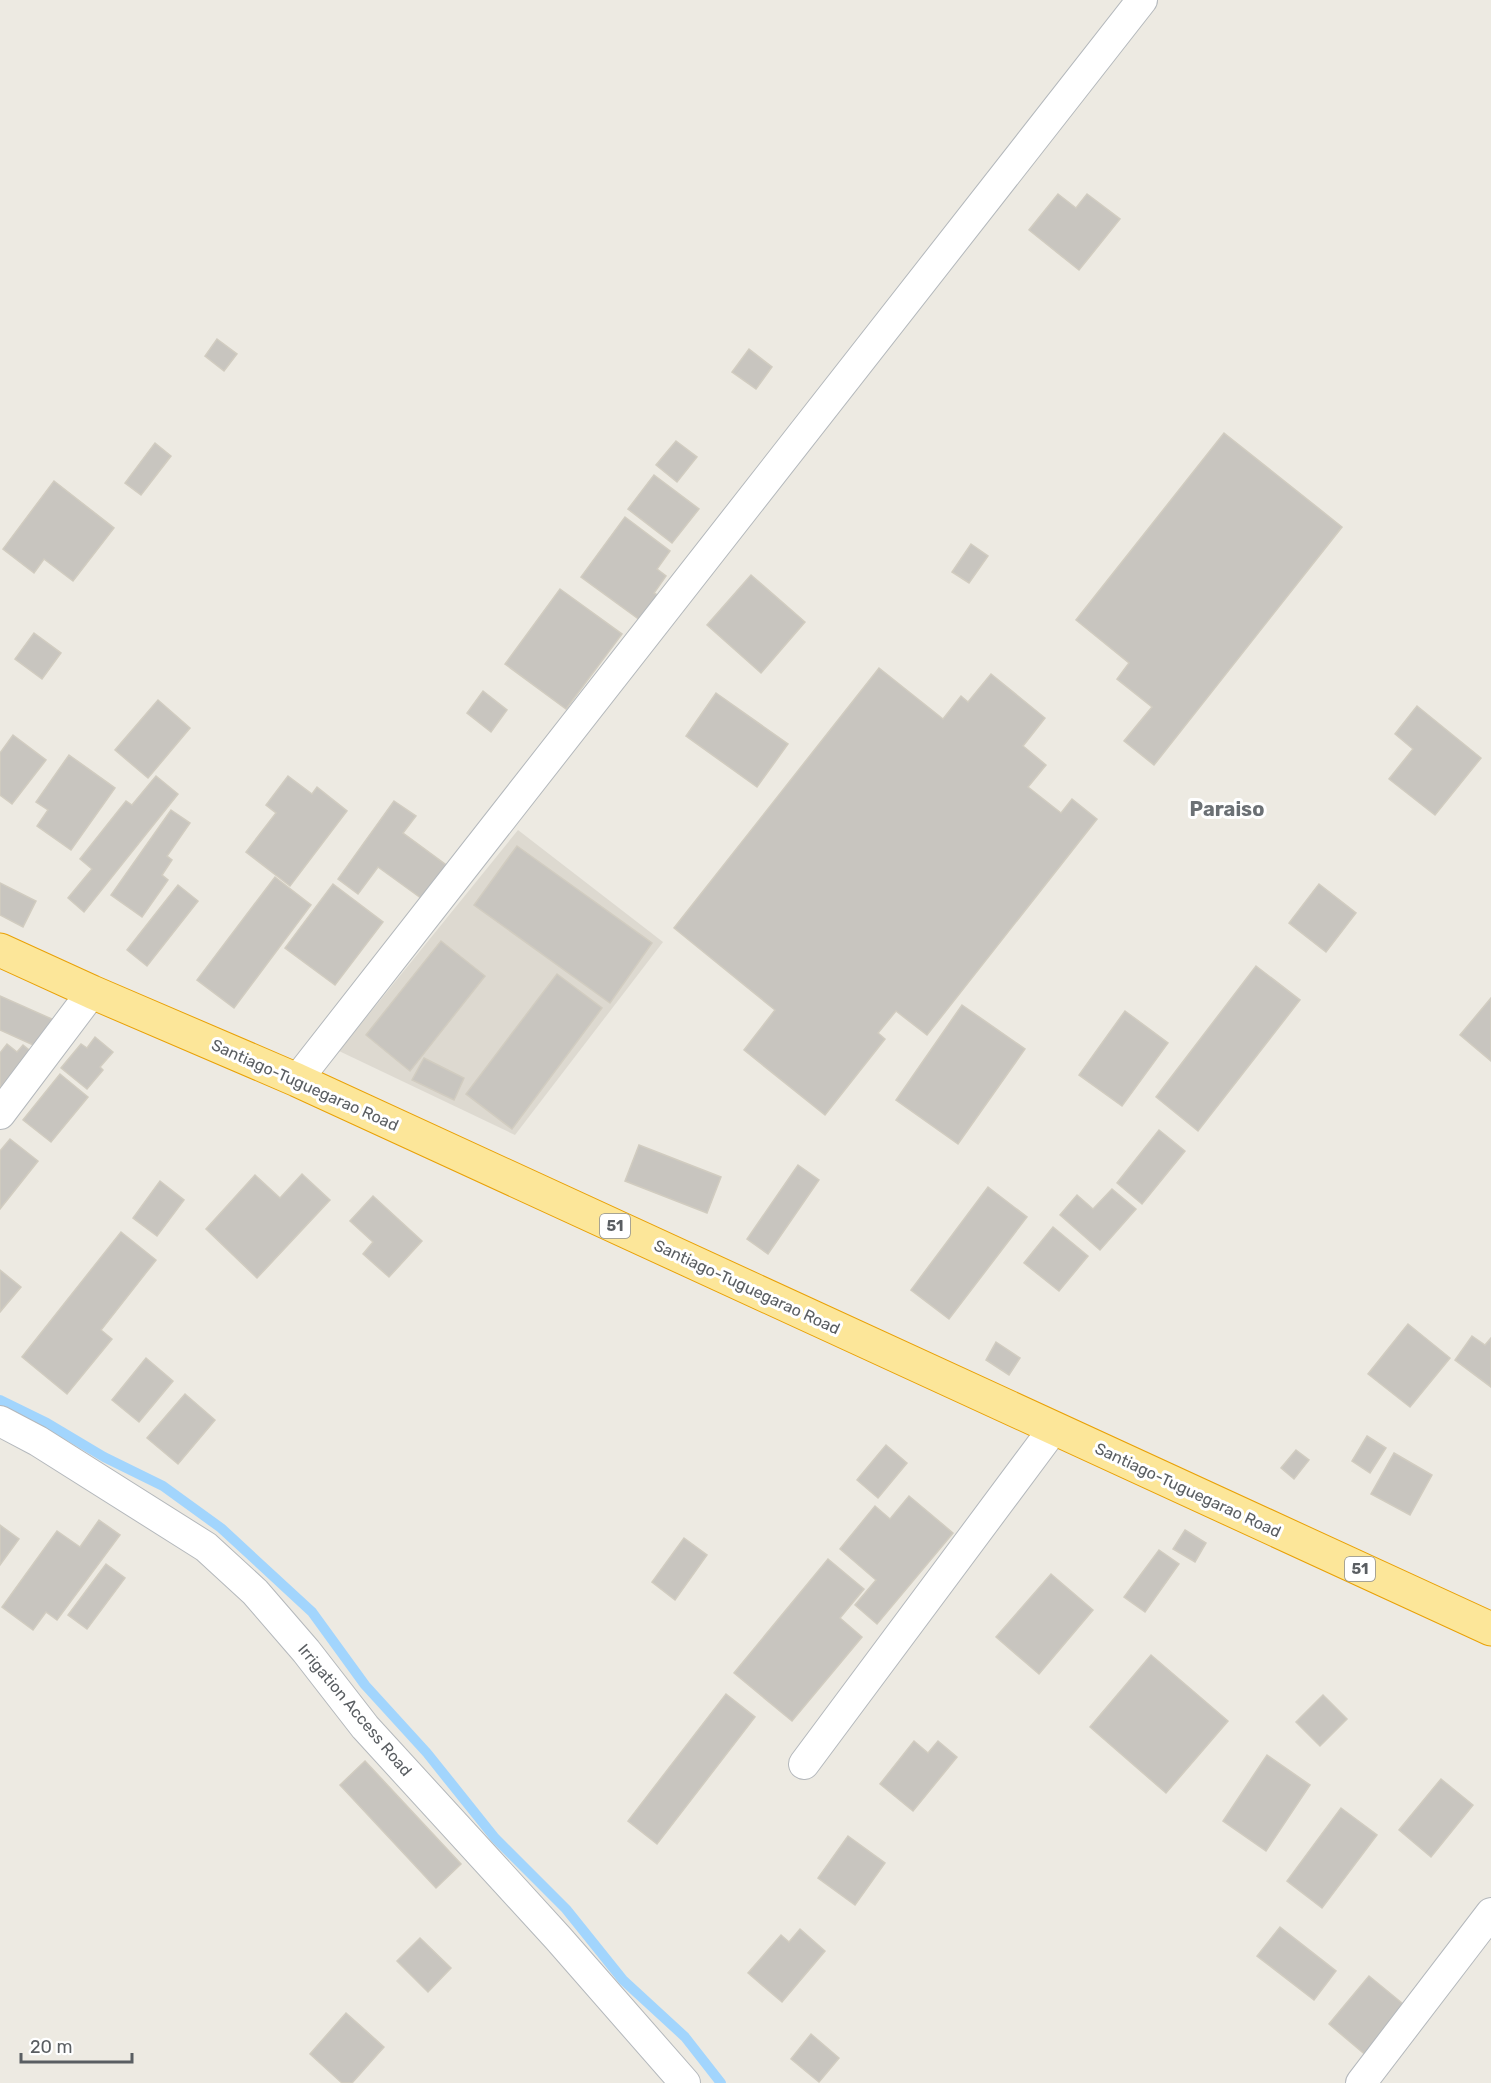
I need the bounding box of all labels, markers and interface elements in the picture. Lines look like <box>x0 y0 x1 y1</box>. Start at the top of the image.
district label: Paraiso <box>1190 797 1264 821</box>
street label: Santiago-Tuguegarao Road <box>209 1035 401 1135</box>
road number: 51 <box>600 1214 630 1238</box>
street label: Santiago-Tuguegarao Road <box>651 1236 843 1338</box>
street label: Santiago-Tuguegarao Road <box>1092 1439 1284 1541</box>
road number: 51 <box>1345 1557 1375 1581</box>
street label: Irrigation Access Road <box>294 1640 416 1780</box>
scale bar <box>21 2026 132 2064</box>
text: 20 m <box>30 2036 72 2058</box>

